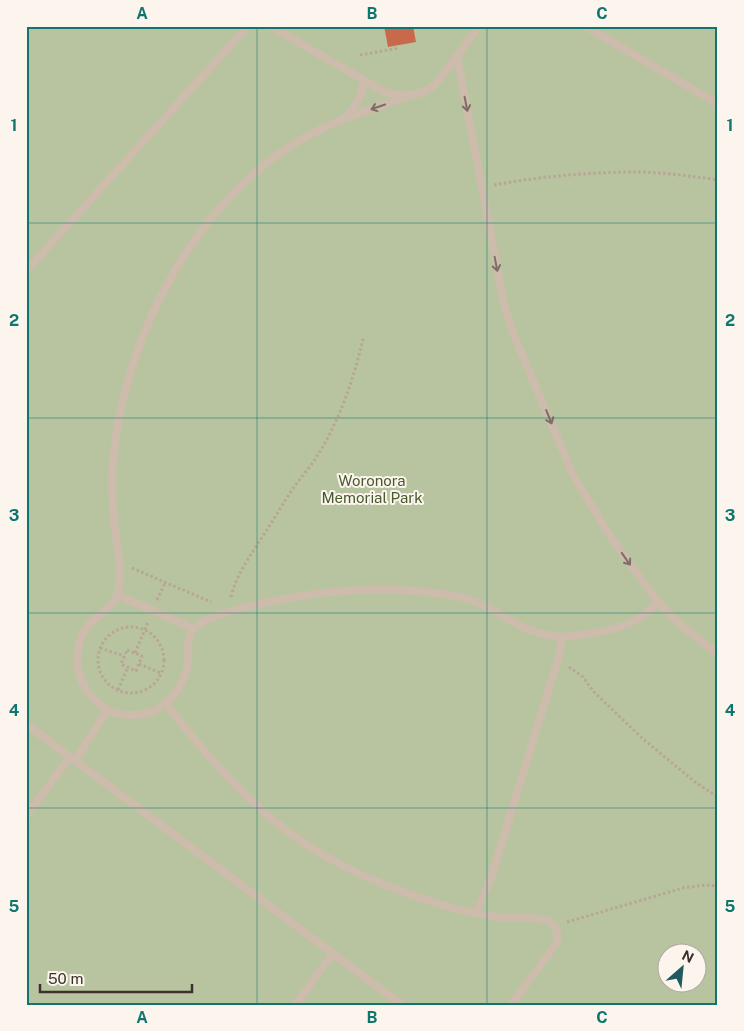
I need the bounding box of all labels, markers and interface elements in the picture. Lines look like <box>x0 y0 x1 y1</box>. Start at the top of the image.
text: A <box>136 4 148 23</box>
text: B <box>367 4 378 23</box>
text: C <box>596 4 608 23</box>
one-way arrow <box>462 96 471 112</box>
one-way arrow <box>371 103 387 113</box>
text: 1 <box>11 116 17 135</box>
text: 1 <box>727 116 733 135</box>
one-way arrow <box>492 255 502 271</box>
text: 2 <box>9 311 19 330</box>
text: 2 <box>725 311 735 330</box>
one-way arrow <box>545 409 555 424</box>
park label: Woronora Memorial Park <box>321 472 423 506</box>
text: 3 <box>9 506 19 525</box>
text: 3 <box>725 506 735 525</box>
one-way arrow <box>621 552 631 566</box>
text: 4 <box>9 701 20 720</box>
text: 4 <box>725 701 736 720</box>
text: 5 <box>9 897 20 916</box>
text: 5 <box>725 897 736 916</box>
north arrow <box>656 944 706 994</box>
text: N <box>679 947 696 966</box>
scale bar <box>40 961 192 993</box>
text: 50 m <box>48 970 83 987</box>
text: A <box>136 1008 148 1027</box>
text: B <box>367 1008 378 1027</box>
text: C <box>596 1008 608 1027</box>

